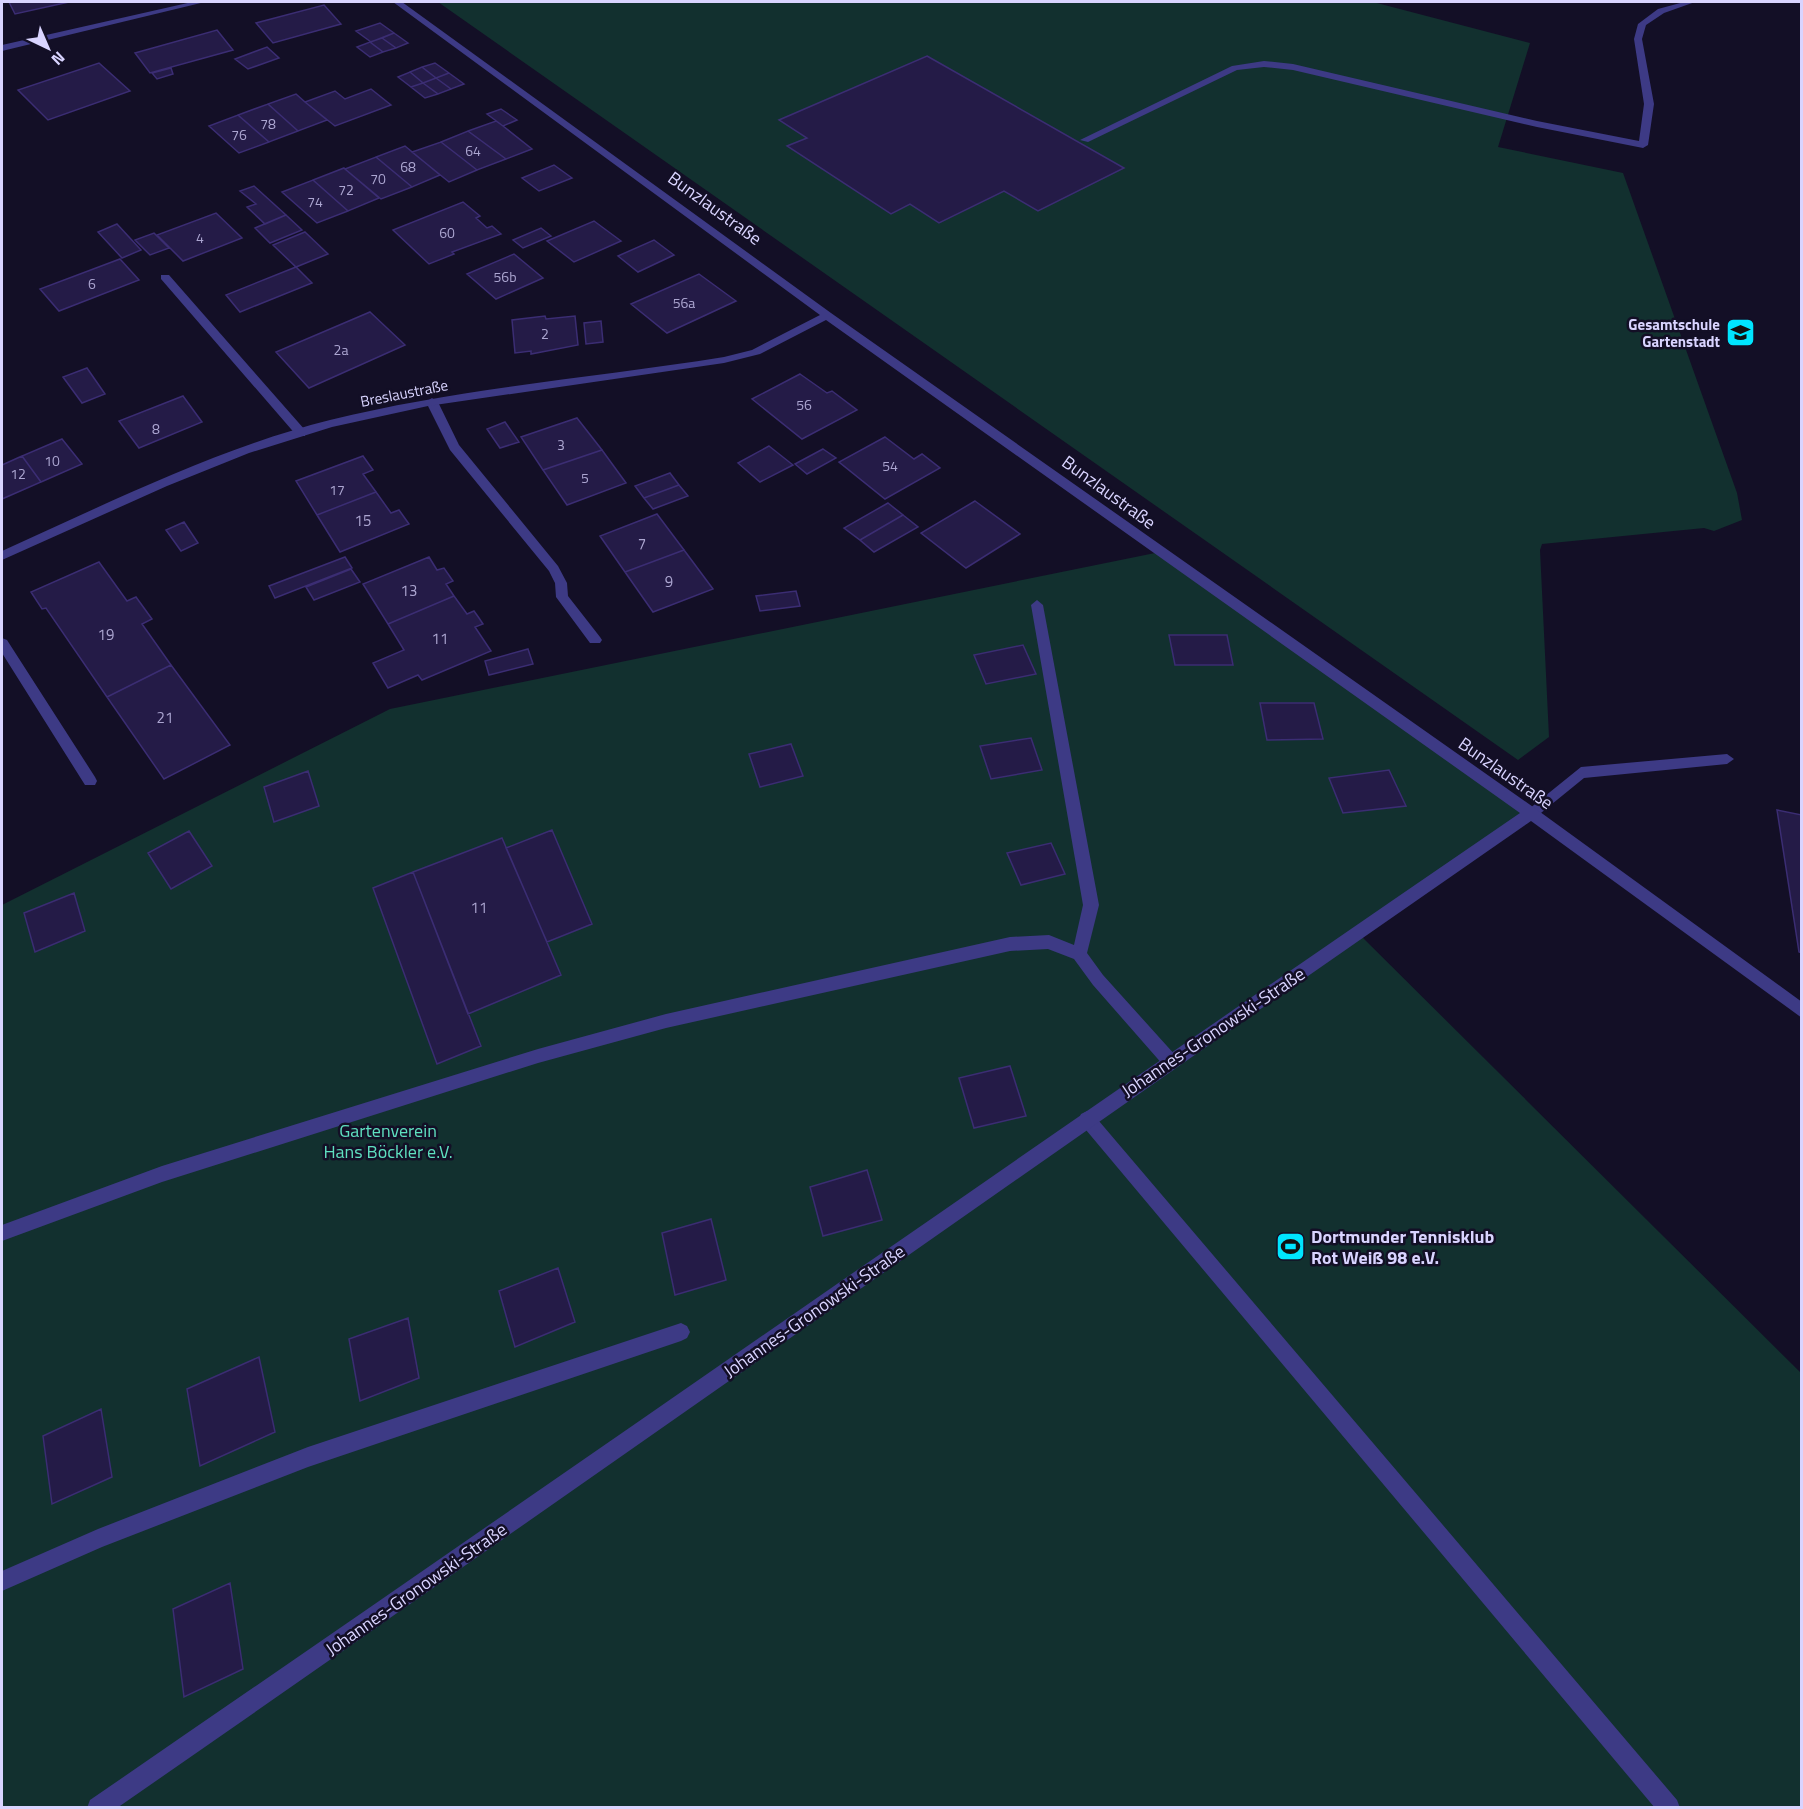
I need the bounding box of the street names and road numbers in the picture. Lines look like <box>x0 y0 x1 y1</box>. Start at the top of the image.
street label: Bunzlaustraße <box>662 165 768 251</box>
street label: Breslaustraße <box>358 373 450 413</box>
street label: Bunzlaustraße <box>1056 449 1162 535</box>
street label: Bunzlaustraße <box>1453 730 1559 816</box>
street label: Johannes-Gronowski-Straße <box>1116 960 1310 1104</box>
street label: Johannes-Gronowski-Straße <box>718 1238 910 1384</box>
street label: Johannes-Gronowski-Straße <box>320 1516 512 1662</box>

